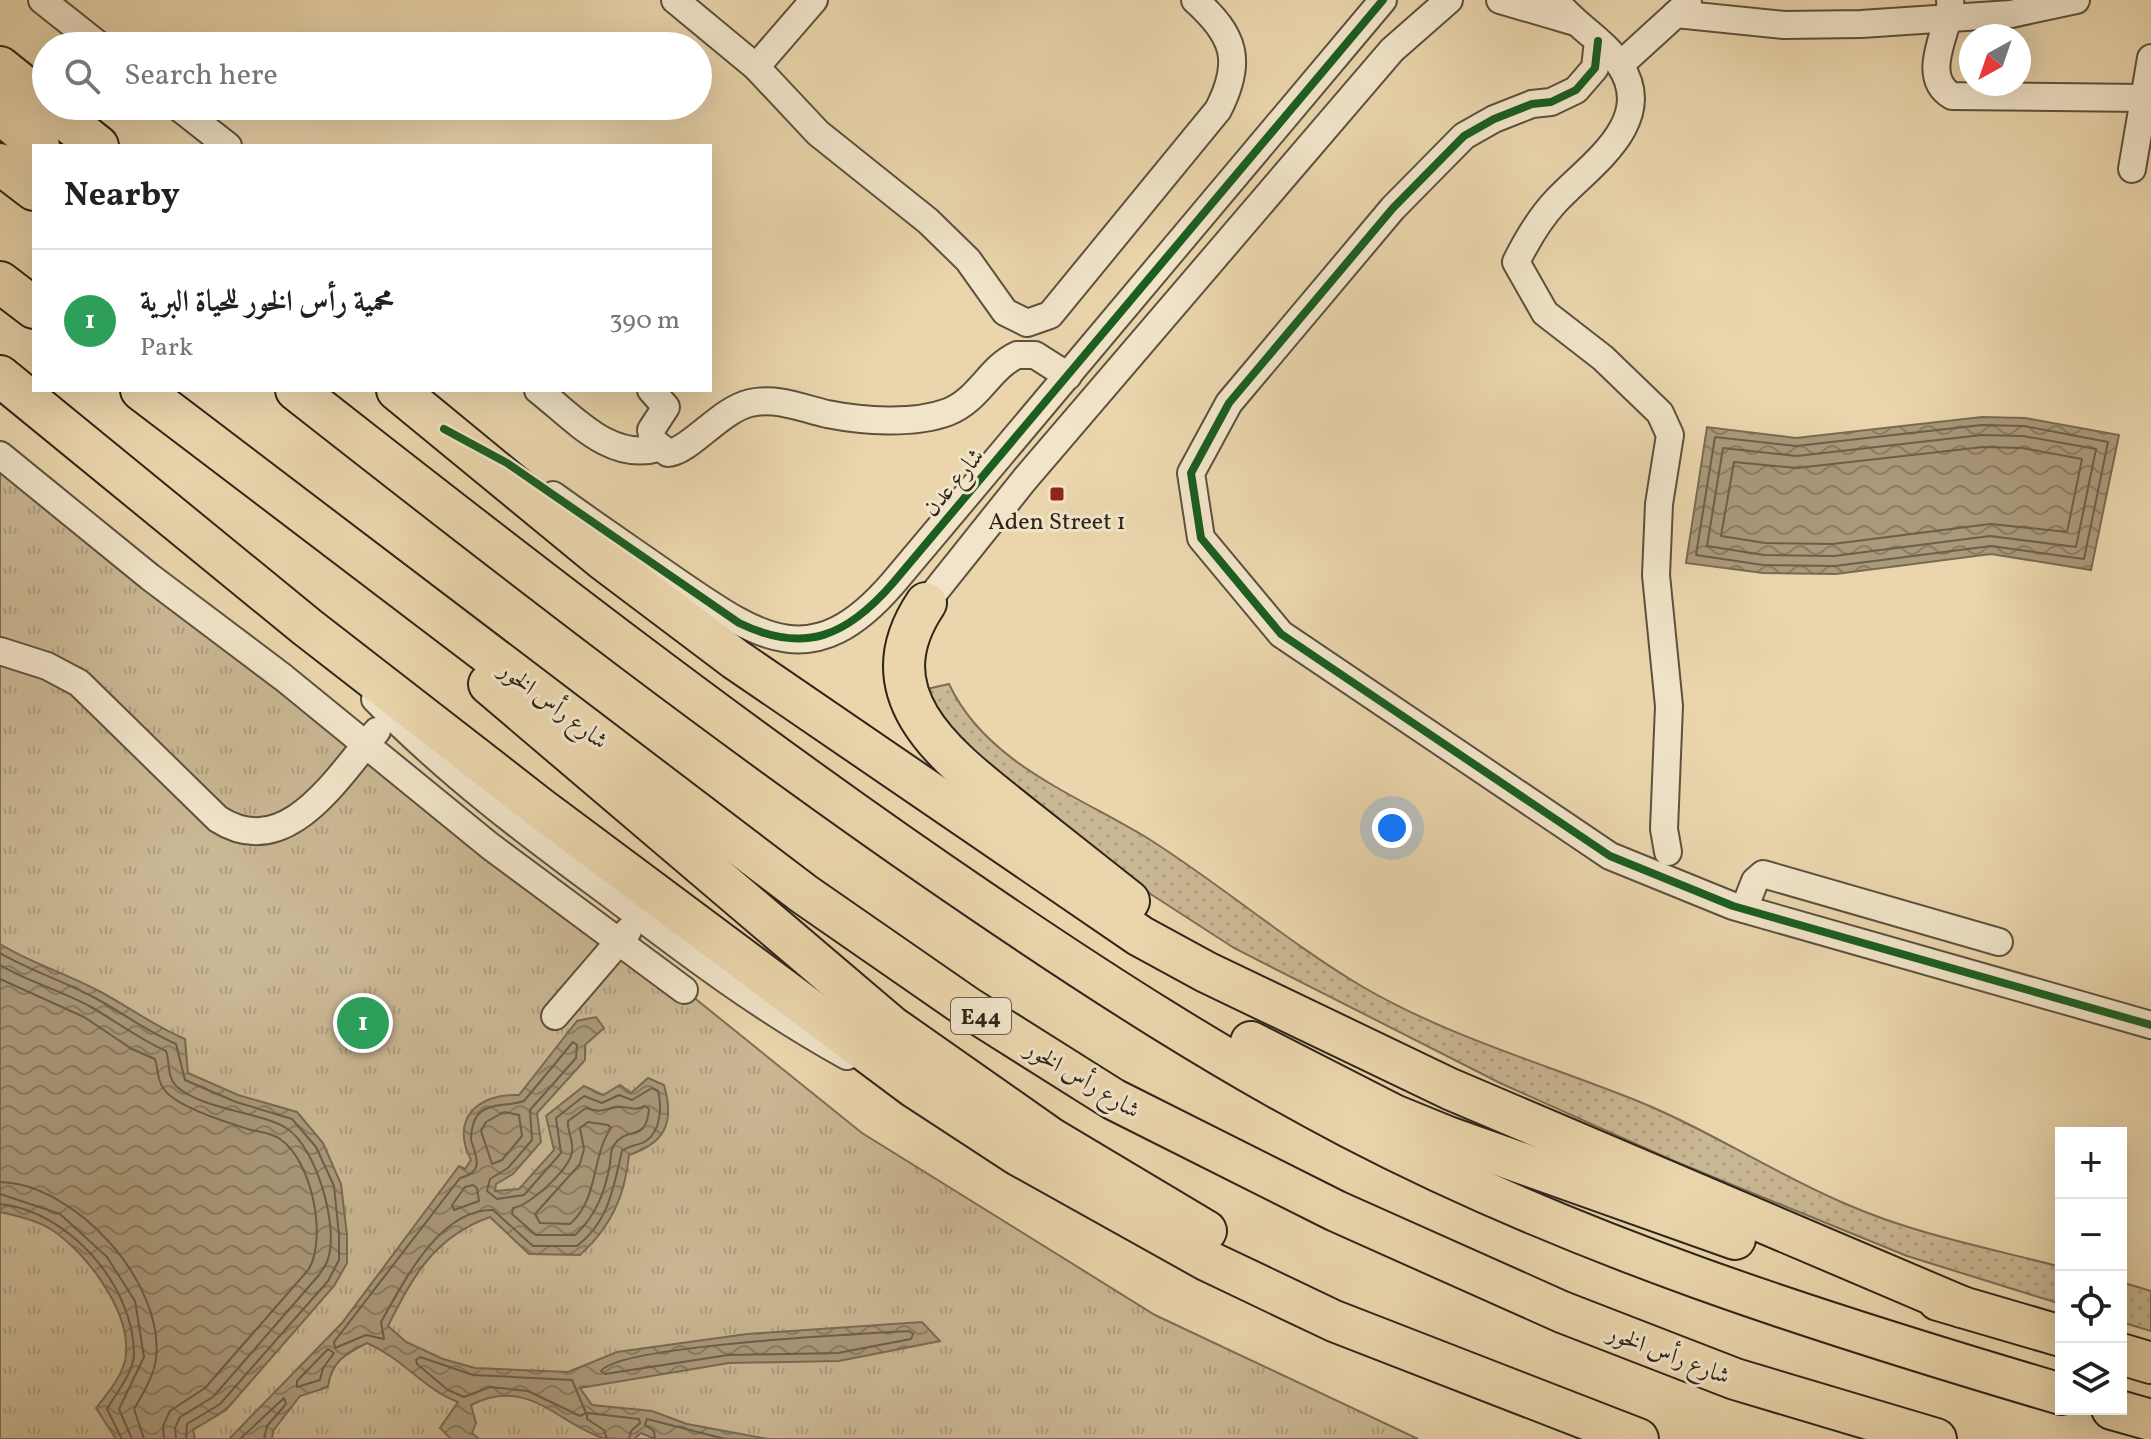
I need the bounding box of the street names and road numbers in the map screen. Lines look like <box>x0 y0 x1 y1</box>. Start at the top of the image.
street label: شارع عدن <box>916 441 994 526</box>
street label: شارع رأس الخور <box>489 652 616 760</box>
road number: E44 <box>951 998 1011 1034</box>
street label: شارع رأس الخور <box>1016 1030 1147 1129</box>
street label: شارع رأس الخور <box>1600 1314 1735 1396</box>

